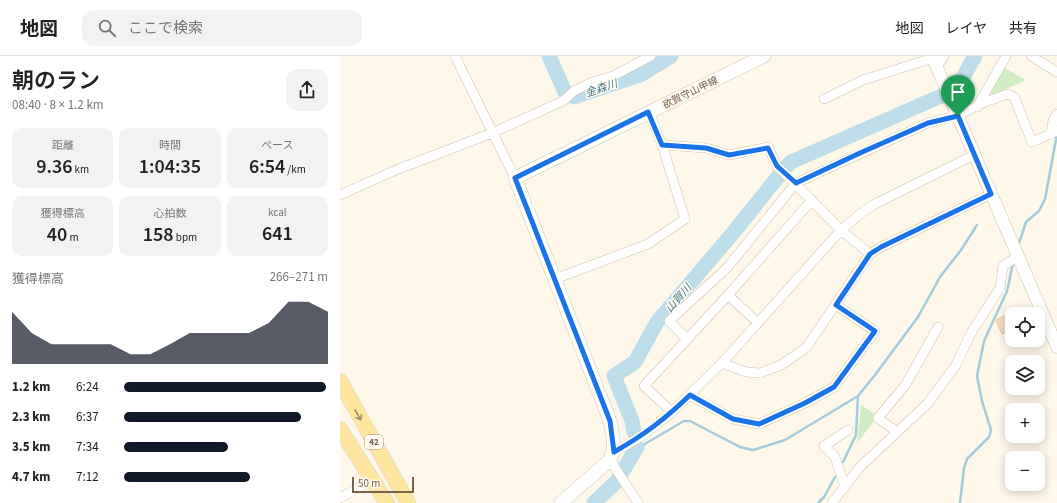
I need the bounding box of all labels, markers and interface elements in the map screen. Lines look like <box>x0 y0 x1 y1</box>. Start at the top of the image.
search box <box>82 10 362 46</box>
text: 地図 <box>20 16 58 43</box>
icon: search <box>96 17 118 39</box>
text: ここで検索 <box>128 18 203 39</box>
text: 地図 <box>895 19 923 39</box>
text: レイヤ <box>945 19 987 39</box>
text: 共有 <box>1009 19 1037 39</box>
text: 朝のラン <box>12 65 100 97</box>
button: share <box>286 69 328 111</box>
street label: 欲賀守山甲線 <box>660 73 720 112</box>
pin <box>941 75 975 116</box>
water label: 金森川 <box>583 76 620 101</box>
icon: arrive <box>947 81 969 103</box>
text: 08:40 · 8 × 1.2 km <box>12 96 104 114</box>
text: 距離 <box>52 138 74 153</box>
text: 時間 <box>159 138 181 153</box>
text: ペース <box>261 138 294 153</box>
text: 9.36 <box>36 153 72 181</box>
text: 1:04:35 <box>139 153 201 181</box>
text: 6:54 <box>249 153 285 181</box>
text: km <box>72 162 89 177</box>
text: /km <box>285 162 306 177</box>
text: kcal <box>268 205 287 220</box>
text: 獲得標高 <box>41 206 85 221</box>
text: 心拍数 <box>153 206 186 221</box>
text: 641 <box>262 220 293 248</box>
text: 40 <box>47 221 67 249</box>
text: 158 <box>143 221 174 249</box>
text: m <box>67 230 79 245</box>
text: bpm <box>174 230 197 245</box>
text: 266–271 m <box>270 268 328 286</box>
text: 獲得標高 <box>12 270 64 288</box>
water label: 山賀川 <box>662 280 696 316</box>
map controls <box>1005 307 1045 491</box>
button: locate <box>1005 307 1045 347</box>
button: layers <box>1005 355 1045 395</box>
text: 1.2 km <box>12 378 51 396</box>
text: 6:24 <box>76 378 99 396</box>
button: + <box>1005 403 1045 443</box>
text: 2.3 km <box>12 408 51 426</box>
text: 6:37 <box>76 408 99 426</box>
one-way arrow <box>355 409 363 421</box>
road number: 42 <box>365 435 383 449</box>
text: 3.5 km <box>12 438 51 456</box>
text: 7:34 <box>76 438 99 456</box>
button: − <box>1005 451 1045 491</box>
text: 4.7 km <box>12 468 51 486</box>
text: 7:12 <box>76 468 99 486</box>
scale bar <box>352 475 414 494</box>
text: 50 m <box>358 476 380 491</box>

